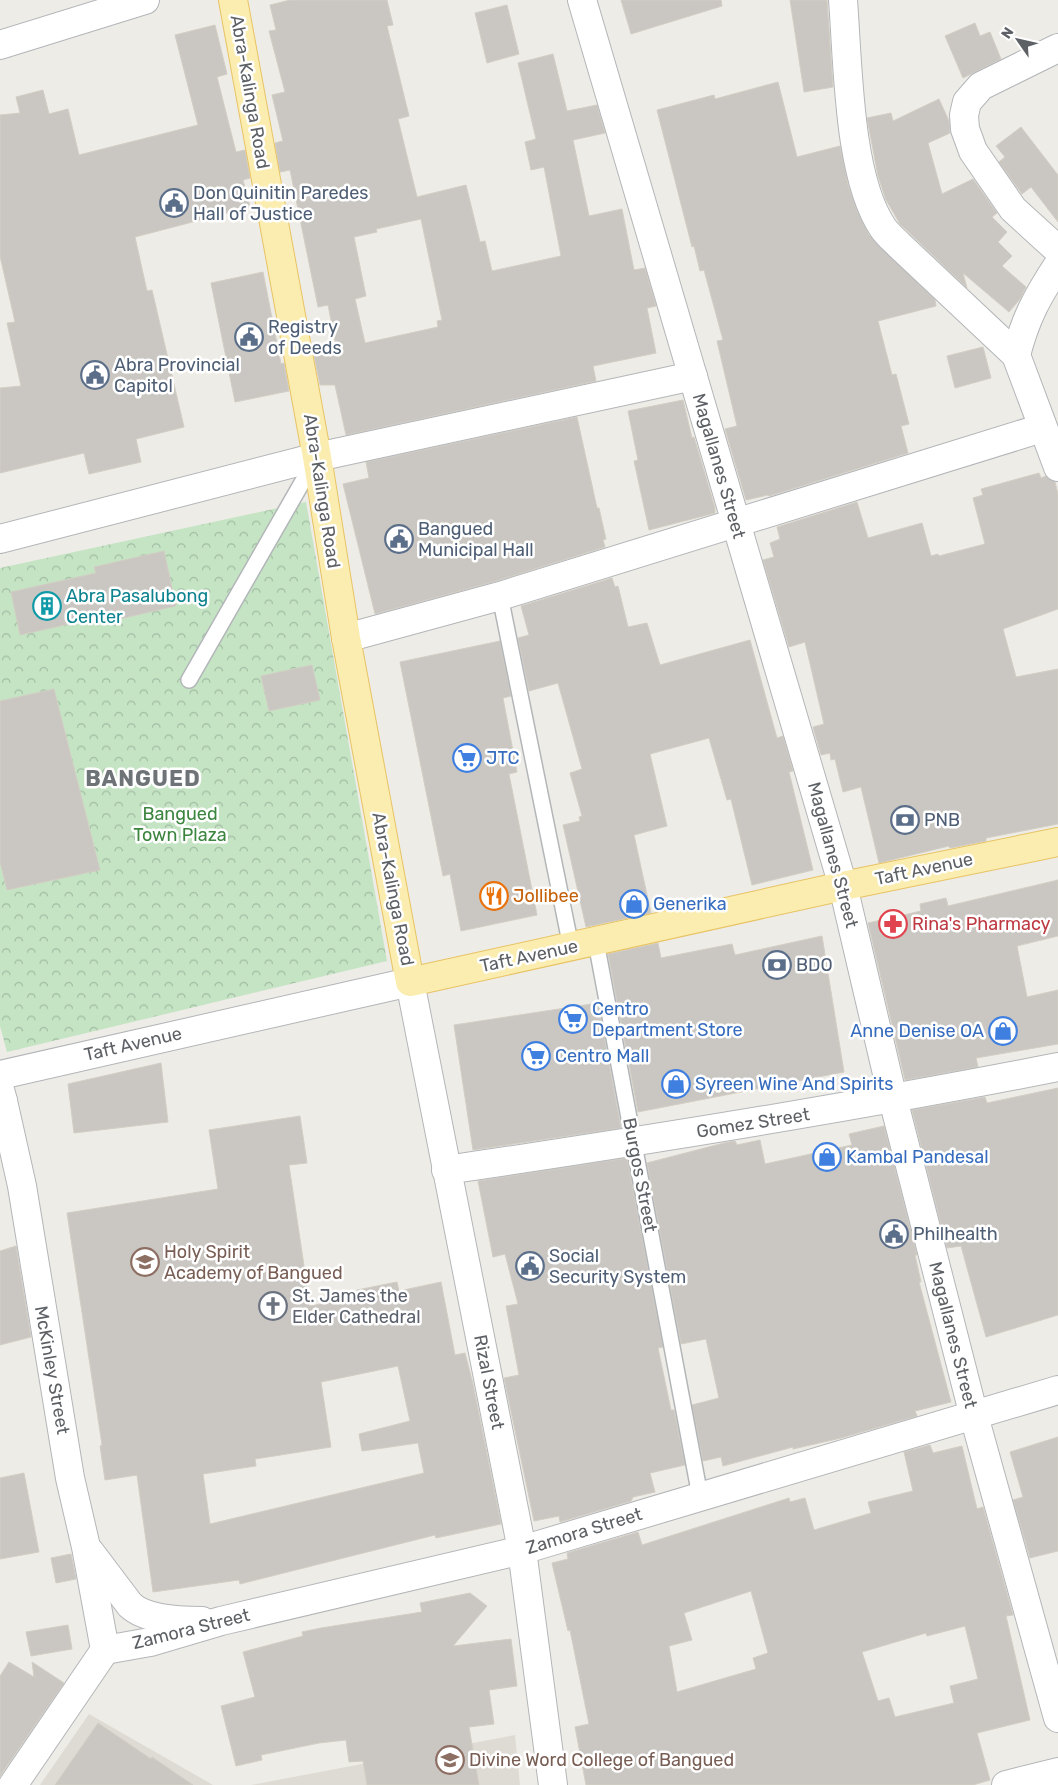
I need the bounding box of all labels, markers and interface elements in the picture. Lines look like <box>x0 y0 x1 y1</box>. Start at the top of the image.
street label: Abra-Kalinga Road <box>226 13 274 171</box>
north arrow <box>993 15 1043 65</box>
text: N <box>998 24 1018 42</box>
place label: Don Quinitin Paredes Hall of Justice <box>193 182 368 225</box>
public building icon: Don Quinitin Paredes Hall of Justice <box>159 188 189 218</box>
place label: Registry of Deeds <box>268 316 342 359</box>
public building icon: Registry of Deeds <box>234 322 264 352</box>
place label: Abra Provincial Capitol <box>114 354 240 397</box>
public building icon: Abra Provincial Capitol <box>80 360 110 390</box>
street label: Magallanes Street <box>688 391 750 541</box>
street label: Abra-Kalinga Road <box>299 412 345 570</box>
place label: Bangued Municipal Hall <box>418 518 534 561</box>
public building icon: Bangued Municipal Hall <box>384 524 414 554</box>
place label: Abra Pasalubong Center <box>66 585 208 628</box>
building icon: Abra Pasalubong Center <box>32 591 62 621</box>
supermarket icon: JTC <box>452 743 482 773</box>
place label: JTC <box>486 747 520 769</box>
district label: BANGUED <box>85 765 201 792</box>
street label: Magallanes Street <box>803 780 863 930</box>
park label: Bangued Town Plaza <box>133 803 227 846</box>
bank icon: PNB <box>890 805 920 835</box>
place label: PNB <box>924 809 960 831</box>
street label: Abra-Kalinga Road <box>367 810 419 968</box>
street label: Taft Avenue <box>873 848 975 890</box>
restaurant icon: Jollibee <box>479 881 509 911</box>
place label: Jollibee <box>513 885 579 907</box>
shop icon: Generika <box>619 889 649 919</box>
place label: Generika <box>653 893 727 915</box>
pharmacy icon: Rina's Pharmacy <box>878 909 908 939</box>
place label: Rina's Pharmacy <box>912 913 1051 935</box>
street label: Taft Avenue <box>478 935 580 977</box>
bank icon: BDO <box>762 950 792 980</box>
place label: BDO <box>796 954 833 976</box>
place label: Centro Department Store <box>592 998 743 1041</box>
supermarket icon: Centro Department Store <box>558 1004 588 1034</box>
shop icon: Anne Denise OA <box>988 1016 1018 1046</box>
place label: Anne Denise OA <box>850 1020 984 1042</box>
street label: Taft Avenue <box>82 1022 184 1066</box>
supermarket icon: Centro Mall <box>521 1041 551 1071</box>
place label: Centro Mall <box>555 1045 649 1067</box>
shop icon: Syreen Wine And Spirits <box>661 1069 691 1099</box>
place label: Syreen Wine And Spirits <box>695 1073 893 1095</box>
street label: Gomez Street <box>695 1103 811 1143</box>
street label: Burgos Street <box>618 1116 662 1234</box>
shop icon: Kambal Pandesal <box>812 1142 842 1172</box>
place label: Kambal Pandesal <box>846 1146 989 1168</box>
public building icon: Philhealth <box>879 1219 909 1249</box>
place label: Philhealth <box>913 1223 998 1245</box>
place label: Holy Spirit Academy of Bangued <box>164 1241 343 1284</box>
place label: Social Security System <box>549 1245 686 1288</box>
school or university icon: Holy Spirit Academy of Bangued <box>130 1247 160 1277</box>
public building icon: Social Security System <box>515 1251 545 1281</box>
street label: Magallanes Street <box>924 1259 982 1411</box>
place label: St. James the Elder Cathedral <box>292 1285 421 1328</box>
church icon: St. James the Elder Cathedral <box>258 1291 288 1321</box>
street label: McKinley Street <box>30 1304 74 1436</box>
street label: Rizal Street <box>469 1333 509 1431</box>
street label: Zamora Street <box>523 1503 645 1559</box>
street label: Zamora Street <box>130 1604 252 1654</box>
school or university icon: Divine Word College of Bangued <box>435 1745 465 1775</box>
place label: Divine Word College of Bangued <box>469 1749 734 1771</box>

